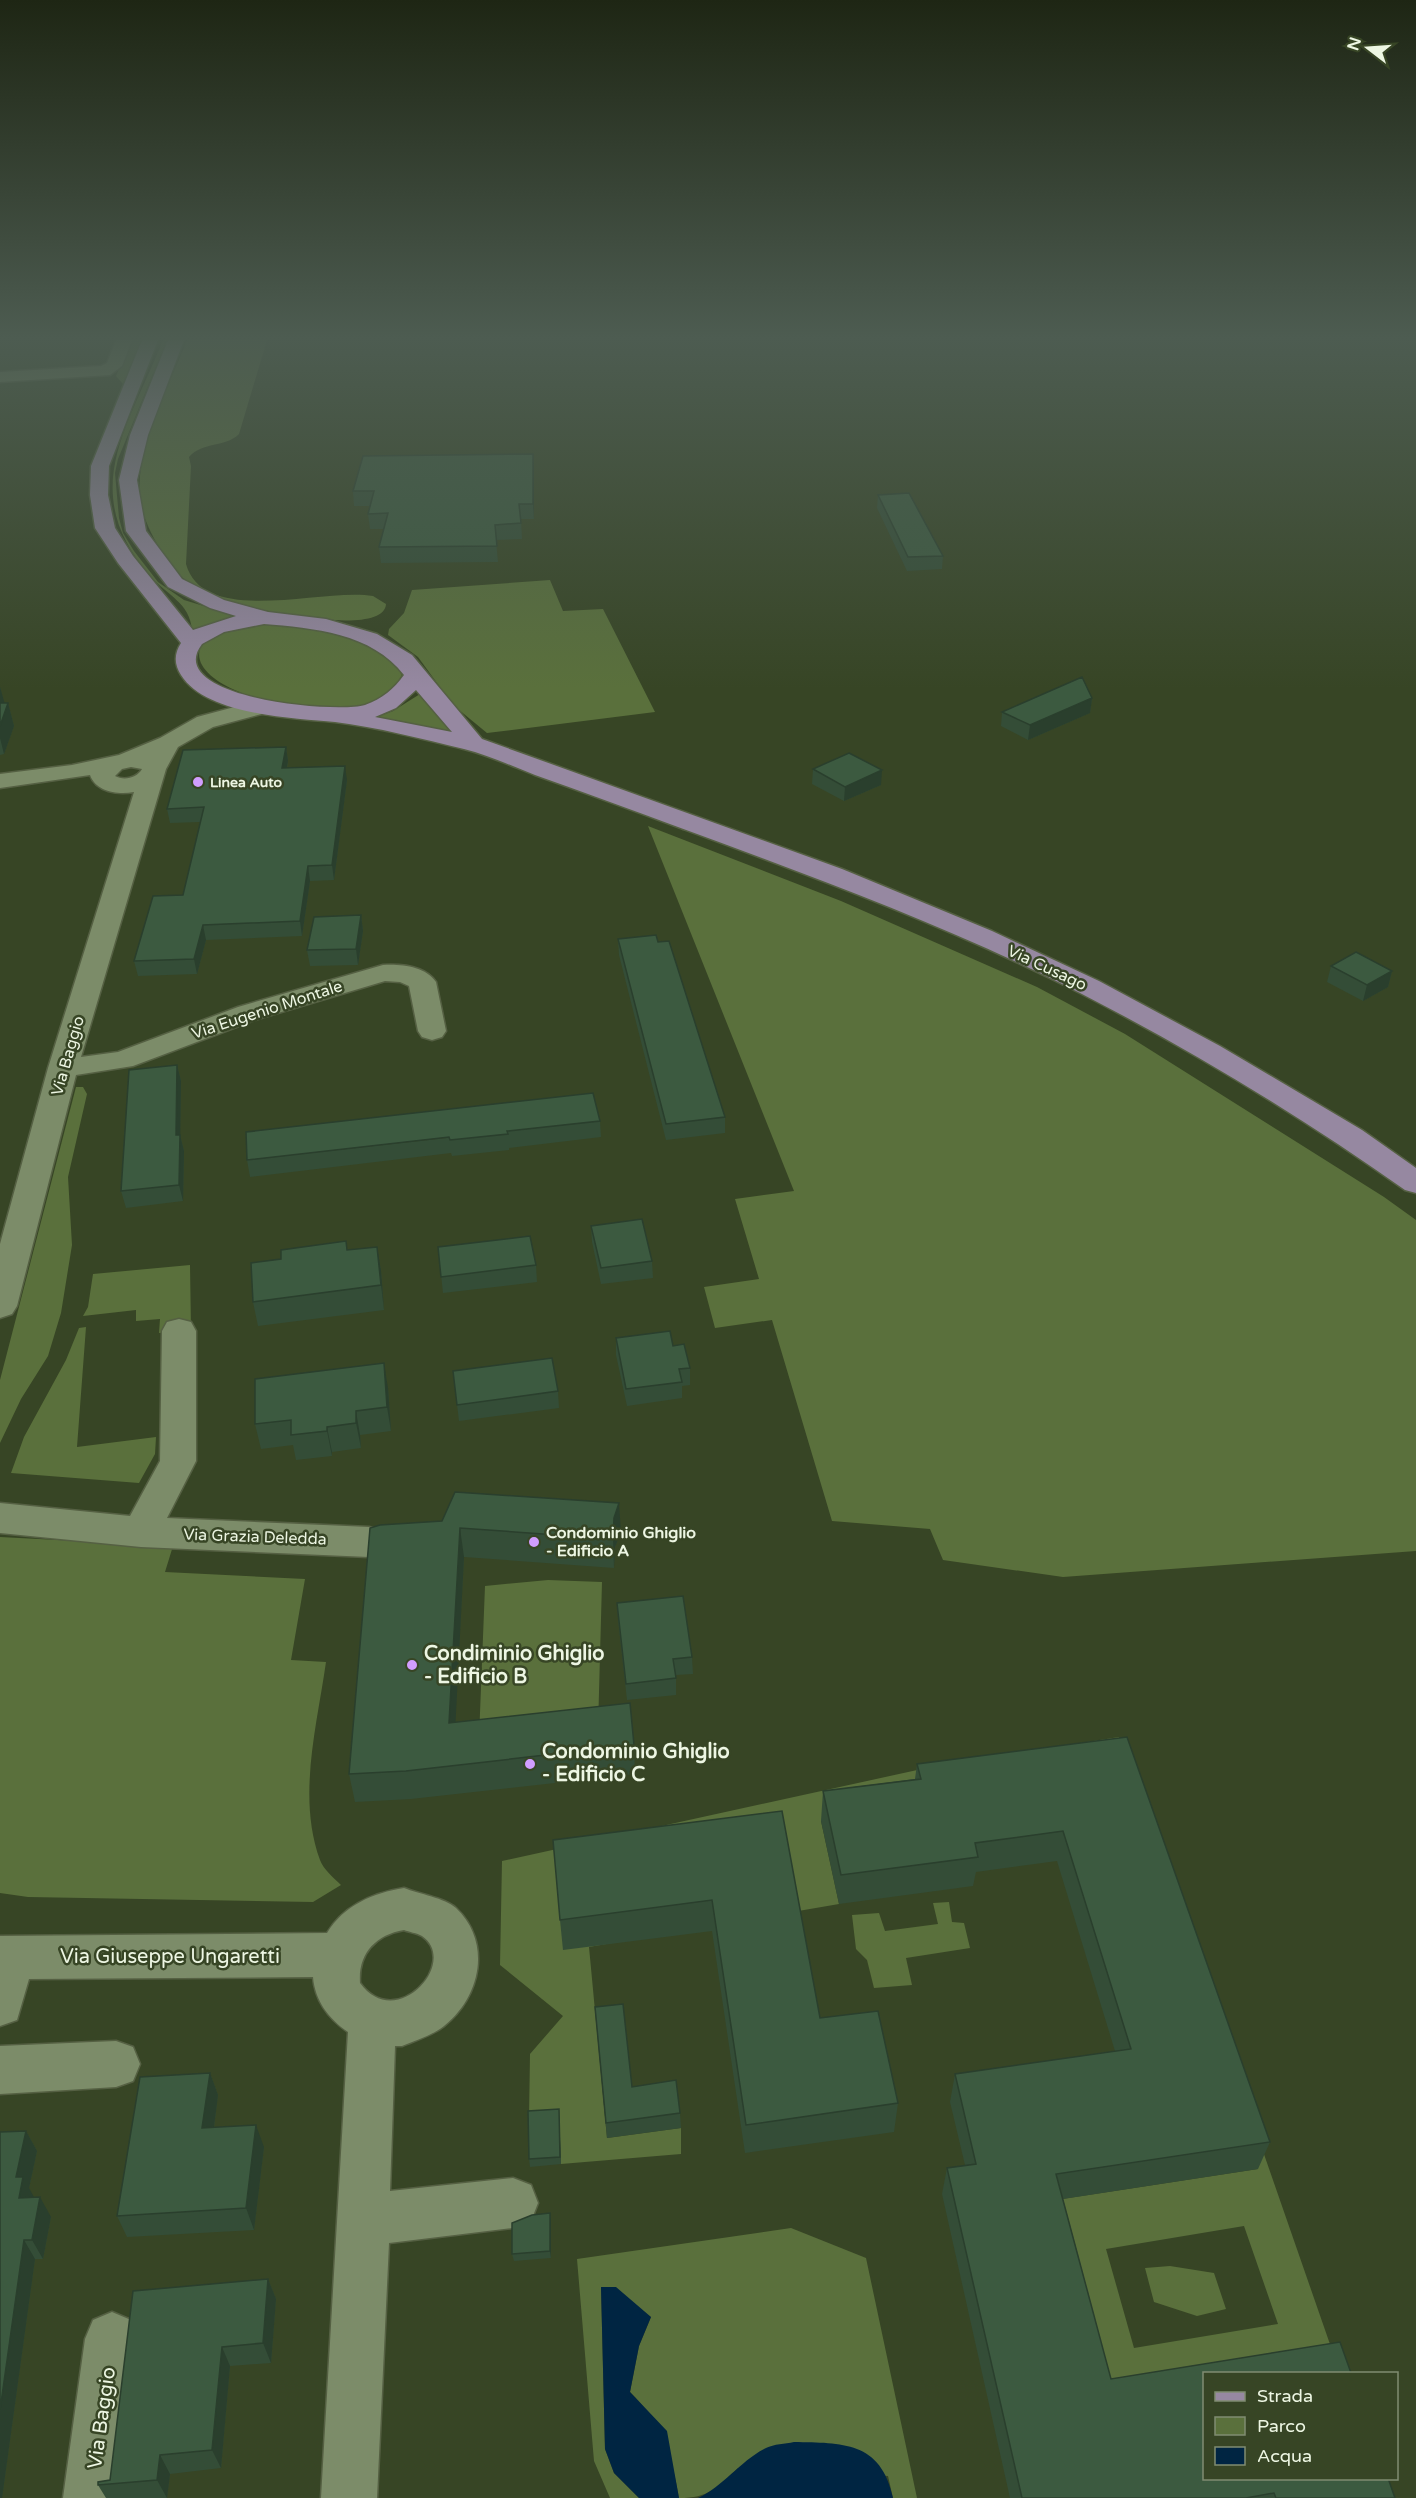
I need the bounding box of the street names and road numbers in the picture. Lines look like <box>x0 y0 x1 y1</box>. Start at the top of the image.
street label: Via Cusago <box>1004 941 1090 995</box>
street label: Via Eugenio Montale <box>189 976 345 1044</box>
street label: Via Baggio <box>47 1014 89 1098</box>
street label: Via Grazia Deledda <box>183 1525 327 1549</box>
street label: Via Giuseppe Ungaretti <box>60 1945 280 1969</box>
street label: Via Baggio <box>83 2366 121 2470</box>

